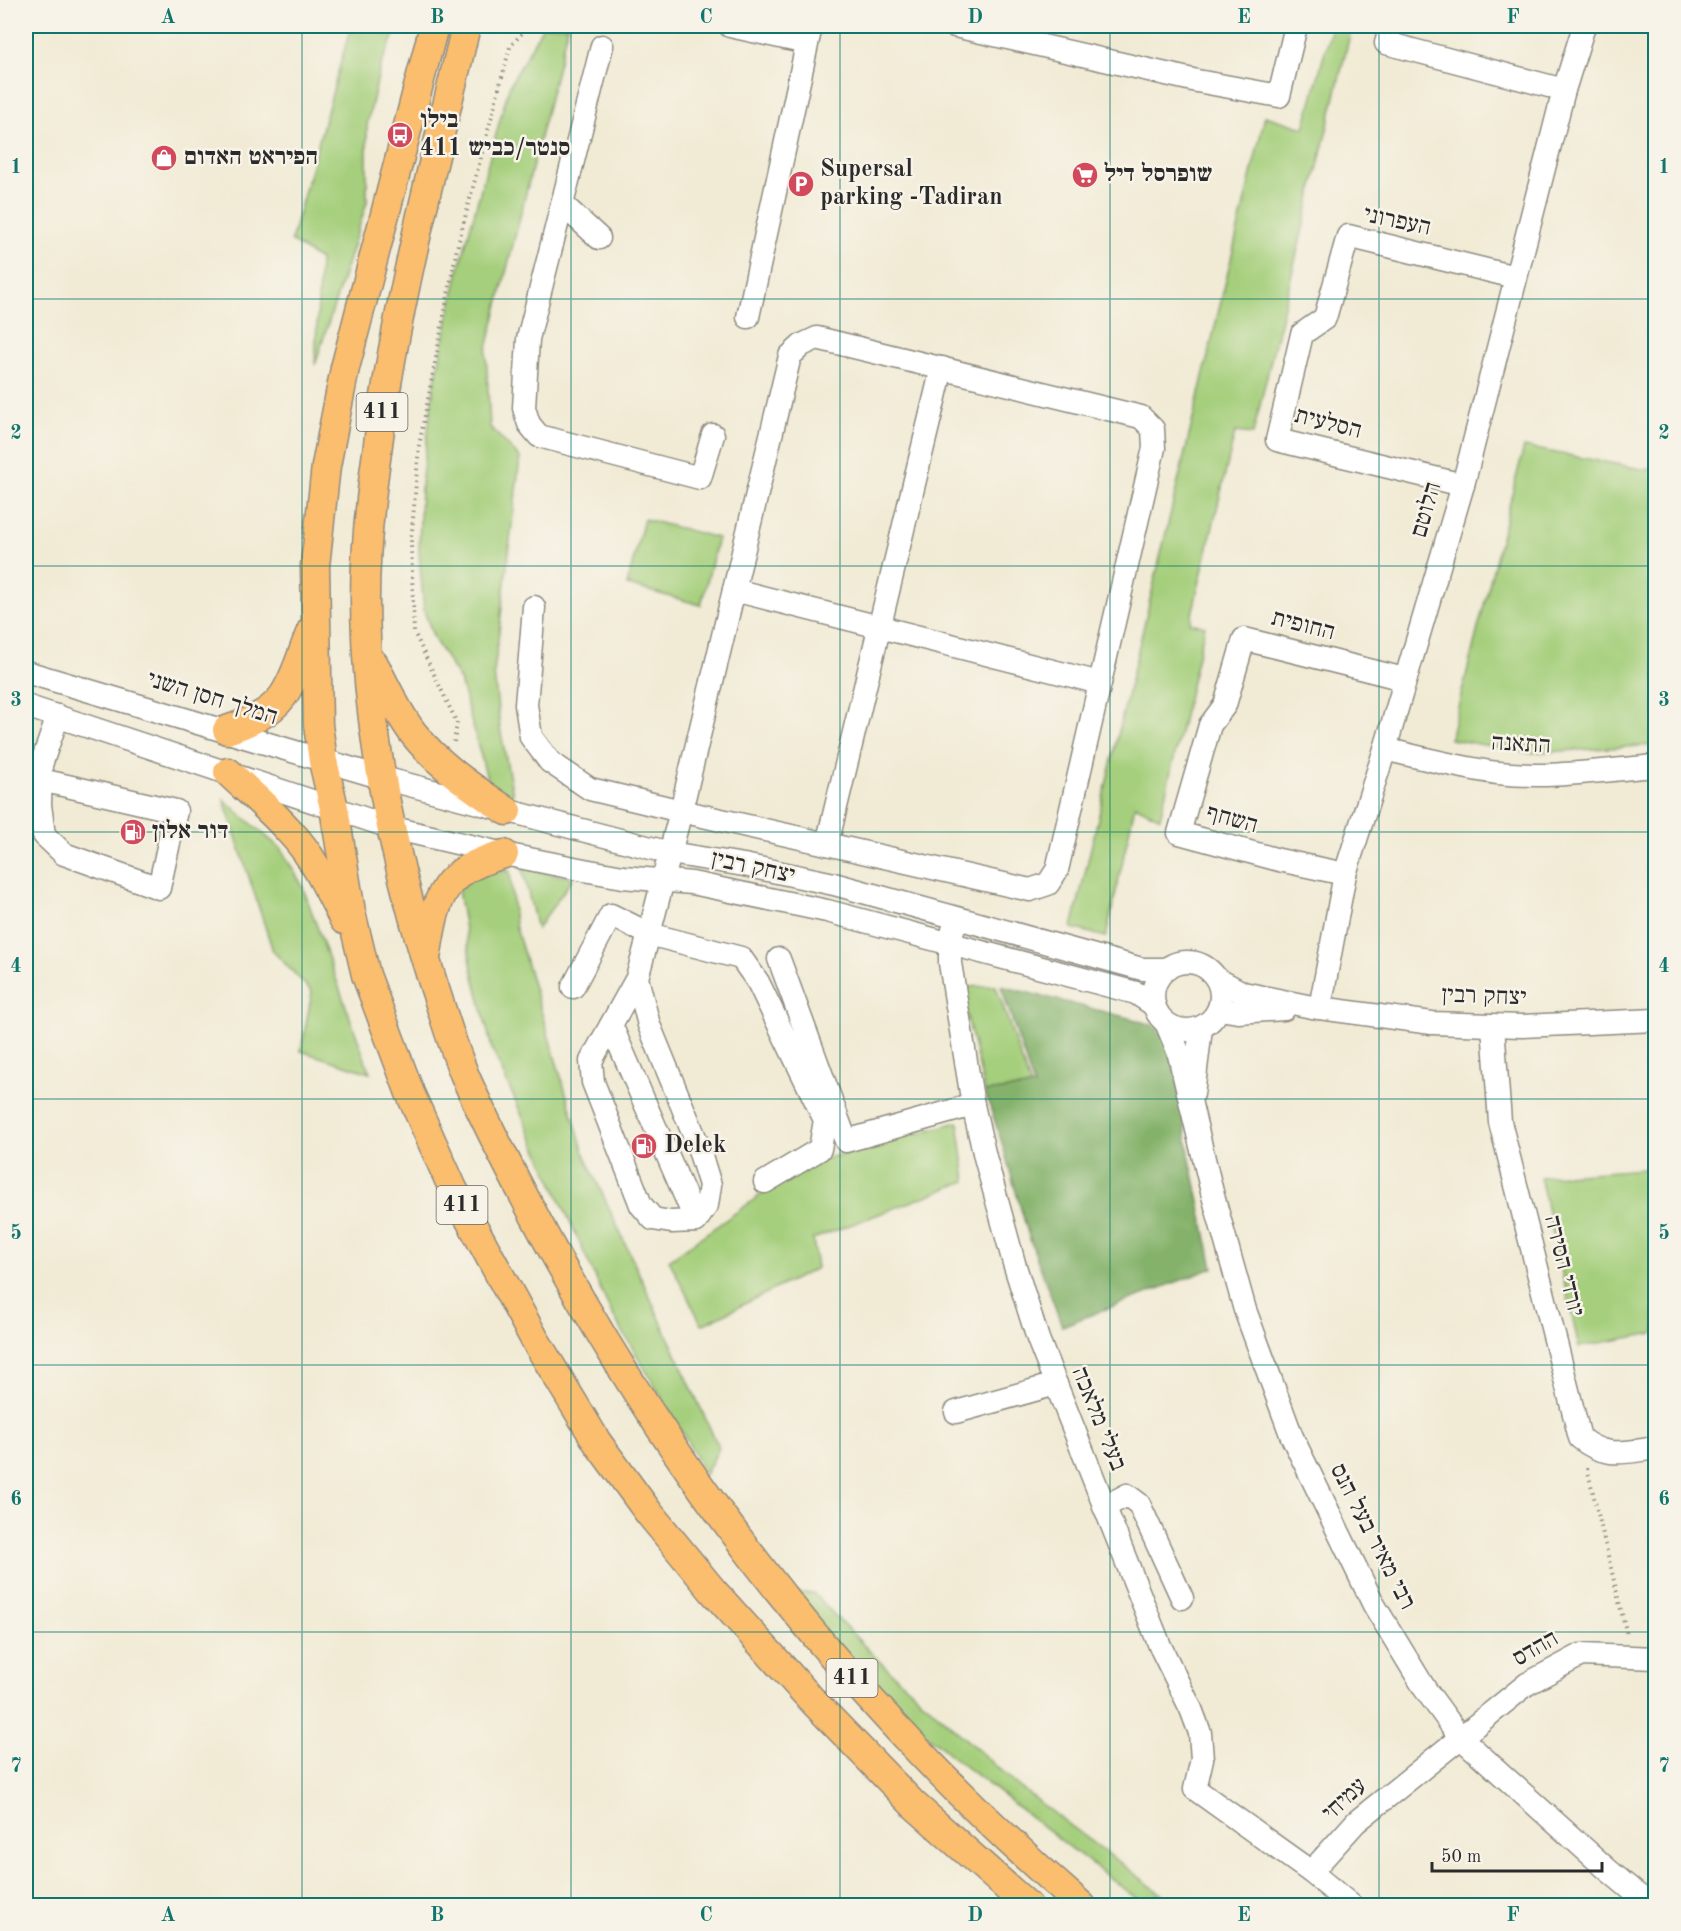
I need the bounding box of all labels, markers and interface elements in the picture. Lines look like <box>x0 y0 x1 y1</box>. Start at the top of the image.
text: A <box>160 8 176 28</box>
text: B <box>430 8 444 28</box>
text: C <box>699 8 713 28</box>
text: D <box>967 8 983 28</box>
text: E <box>1237 8 1251 28</box>
text: F <box>1506 8 1520 28</box>
place label: בילו סנטר/כביש 411 <box>420 107 570 161</box>
bus stop icon: בילו סנטר/כביש 411 <box>385 120 415 150</box>
shop icon: הפיראט האדום <box>149 143 179 173</box>
place label: הפיראט האדום <box>184 146 318 170</box>
text: 1 <box>10 158 22 178</box>
place label: Supersal parking -Tadiran <box>820 158 1003 210</box>
text: 1 <box>1658 158 1670 178</box>
supermarket icon: שופרסל דיל <box>1070 160 1100 190</box>
place label: שופרסל דיל <box>1104 161 1212 187</box>
parking icon: Supersal parking -Tadiran <box>786 169 816 199</box>
street label: העפרוני <box>1361 203 1433 241</box>
road number: 411 <box>356 393 407 431</box>
street label: הסלעית <box>1292 402 1364 444</box>
text: 2 <box>10 424 22 444</box>
text: 2 <box>1658 424 1670 444</box>
street label: הלוטם <box>1406 479 1446 540</box>
street label: החופית <box>1269 607 1337 645</box>
street label: המלך חסן השני <box>144 666 281 730</box>
text: 3 <box>10 691 22 711</box>
text: 3 <box>1658 691 1670 711</box>
street label: התאנה <box>1491 731 1551 759</box>
street label: השחף <box>1204 802 1260 838</box>
fuel station icon: דור אלון <box>118 817 148 847</box>
place label: דור אלון <box>152 818 228 844</box>
street label: יצחק רבין <box>709 847 797 889</box>
text: 4 <box>10 957 22 977</box>
text: 4 <box>1658 957 1670 977</box>
street label: יצחק רבין <box>1441 984 1527 1010</box>
fuel station icon: Delek <box>629 1131 659 1161</box>
place label: Delek <box>664 1134 726 1158</box>
road number: 411 <box>436 1186 488 1224</box>
street label: יורדי הסירה <box>1539 1213 1587 1319</box>
text: 5 <box>10 1223 22 1244</box>
text: 5 <box>1658 1223 1670 1244</box>
street label: בעלי מלאכה <box>1066 1363 1131 1474</box>
street label: רבי מאיר בעל הנס <box>1325 1459 1421 1614</box>
text: 6 <box>10 1490 22 1510</box>
text: 6 <box>1658 1490 1670 1510</box>
street label: ההדס <box>1509 1627 1563 1671</box>
road number: 411 <box>826 1659 878 1697</box>
text: 7 <box>10 1757 22 1777</box>
text: 7 <box>1658 1757 1670 1777</box>
street label: עמיחי <box>1318 1774 1372 1826</box>
scale bar <box>1432 1835 1602 1873</box>
text: 50 m <box>1441 1848 1481 1866</box>
text: A <box>160 1906 176 1926</box>
text: B <box>430 1906 444 1926</box>
text: C <box>699 1906 713 1926</box>
text: D <box>967 1906 983 1926</box>
text: E <box>1237 1906 1251 1926</box>
text: F <box>1506 1906 1520 1926</box>

